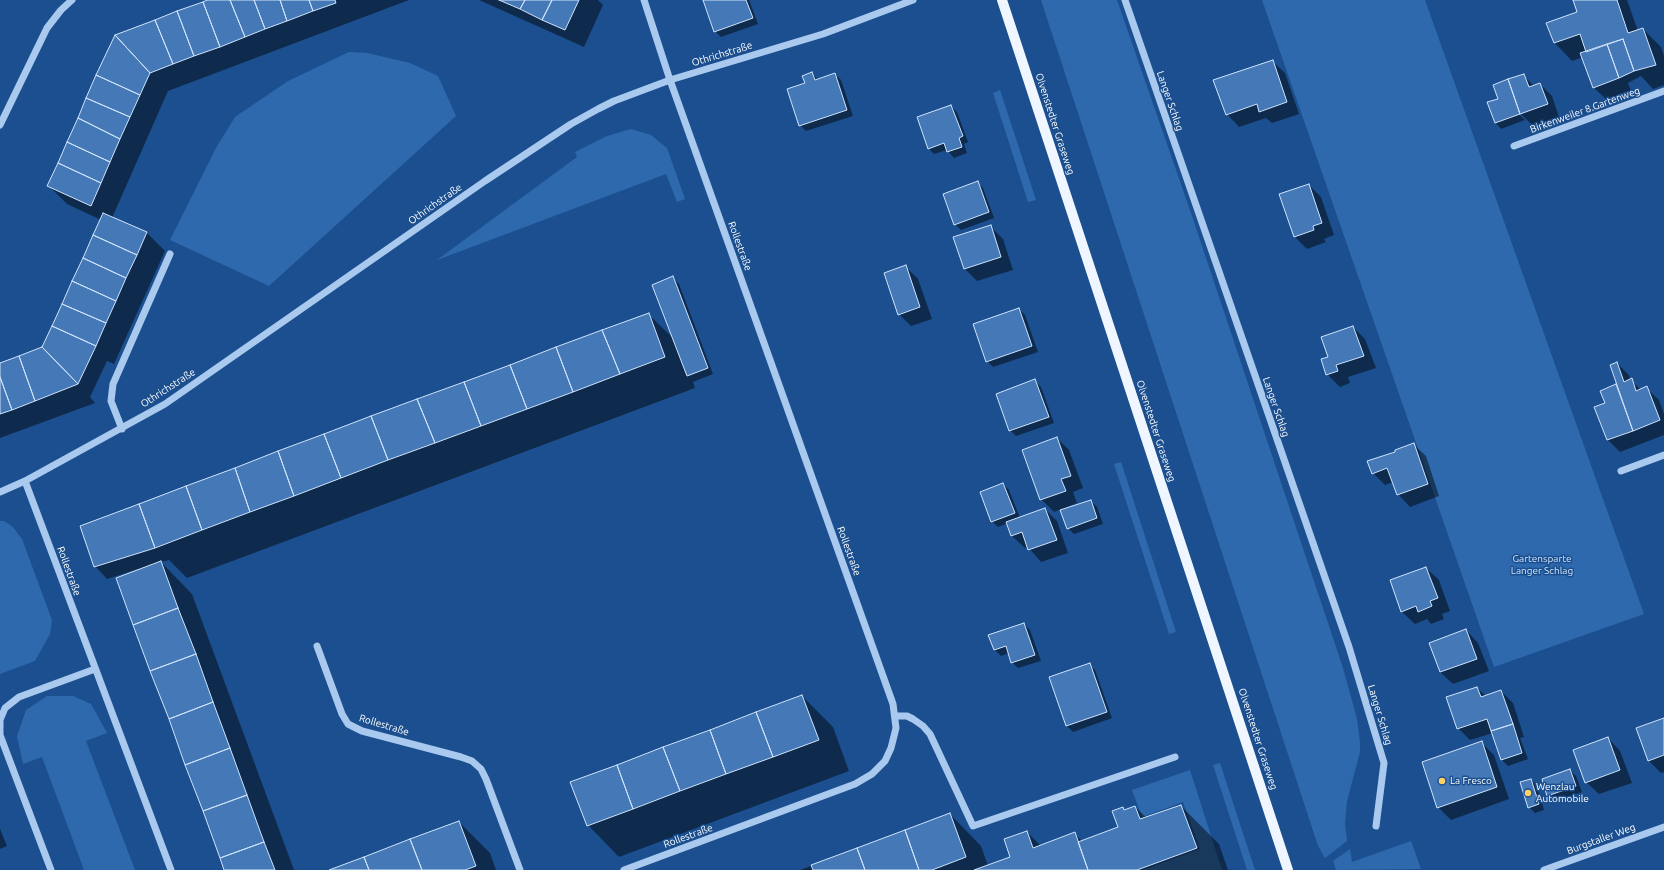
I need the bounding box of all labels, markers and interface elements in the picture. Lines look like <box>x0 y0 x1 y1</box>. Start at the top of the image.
street label: Othrichstraße <box>690 39 754 69</box>
street label: Langer Schlag <box>1154 70 1186 132</box>
street label: Olvenstedter Graseweg <box>1033 72 1077 176</box>
street label: Birkenweiler 8.Gartenweg <box>1528 84 1642 136</box>
street label: Othrichstraße <box>406 181 464 227</box>
street label: Rollestraße <box>726 220 754 272</box>
street label: Othrichstraße <box>138 366 198 410</box>
street label: Langer Schlag <box>1260 376 1292 438</box>
street label: Olvenstedter Graseweg <box>1134 379 1178 483</box>
street label: Rollestraße <box>835 525 863 577</box>
street label: Rollestraße <box>55 545 83 597</box>
park label: Gartensparte Langer Schlag <box>1511 553 1573 576</box>
street label: Langer Schlag <box>1365 683 1395 747</box>
street label: Olvenstedter Graseweg <box>1236 687 1280 791</box>
street label: Rollestraße <box>358 712 410 738</box>
place label: La Fresco <box>1450 775 1492 787</box>
marker: La Fresco <box>1437 776 1447 786</box>
place label: Wenzlau Automobile <box>1536 781 1589 804</box>
marker: Wenzlau Automobile <box>1523 788 1533 798</box>
street label: Burgstaller Weg <box>1565 821 1637 857</box>
street label: Rollestraße <box>662 822 714 850</box>

